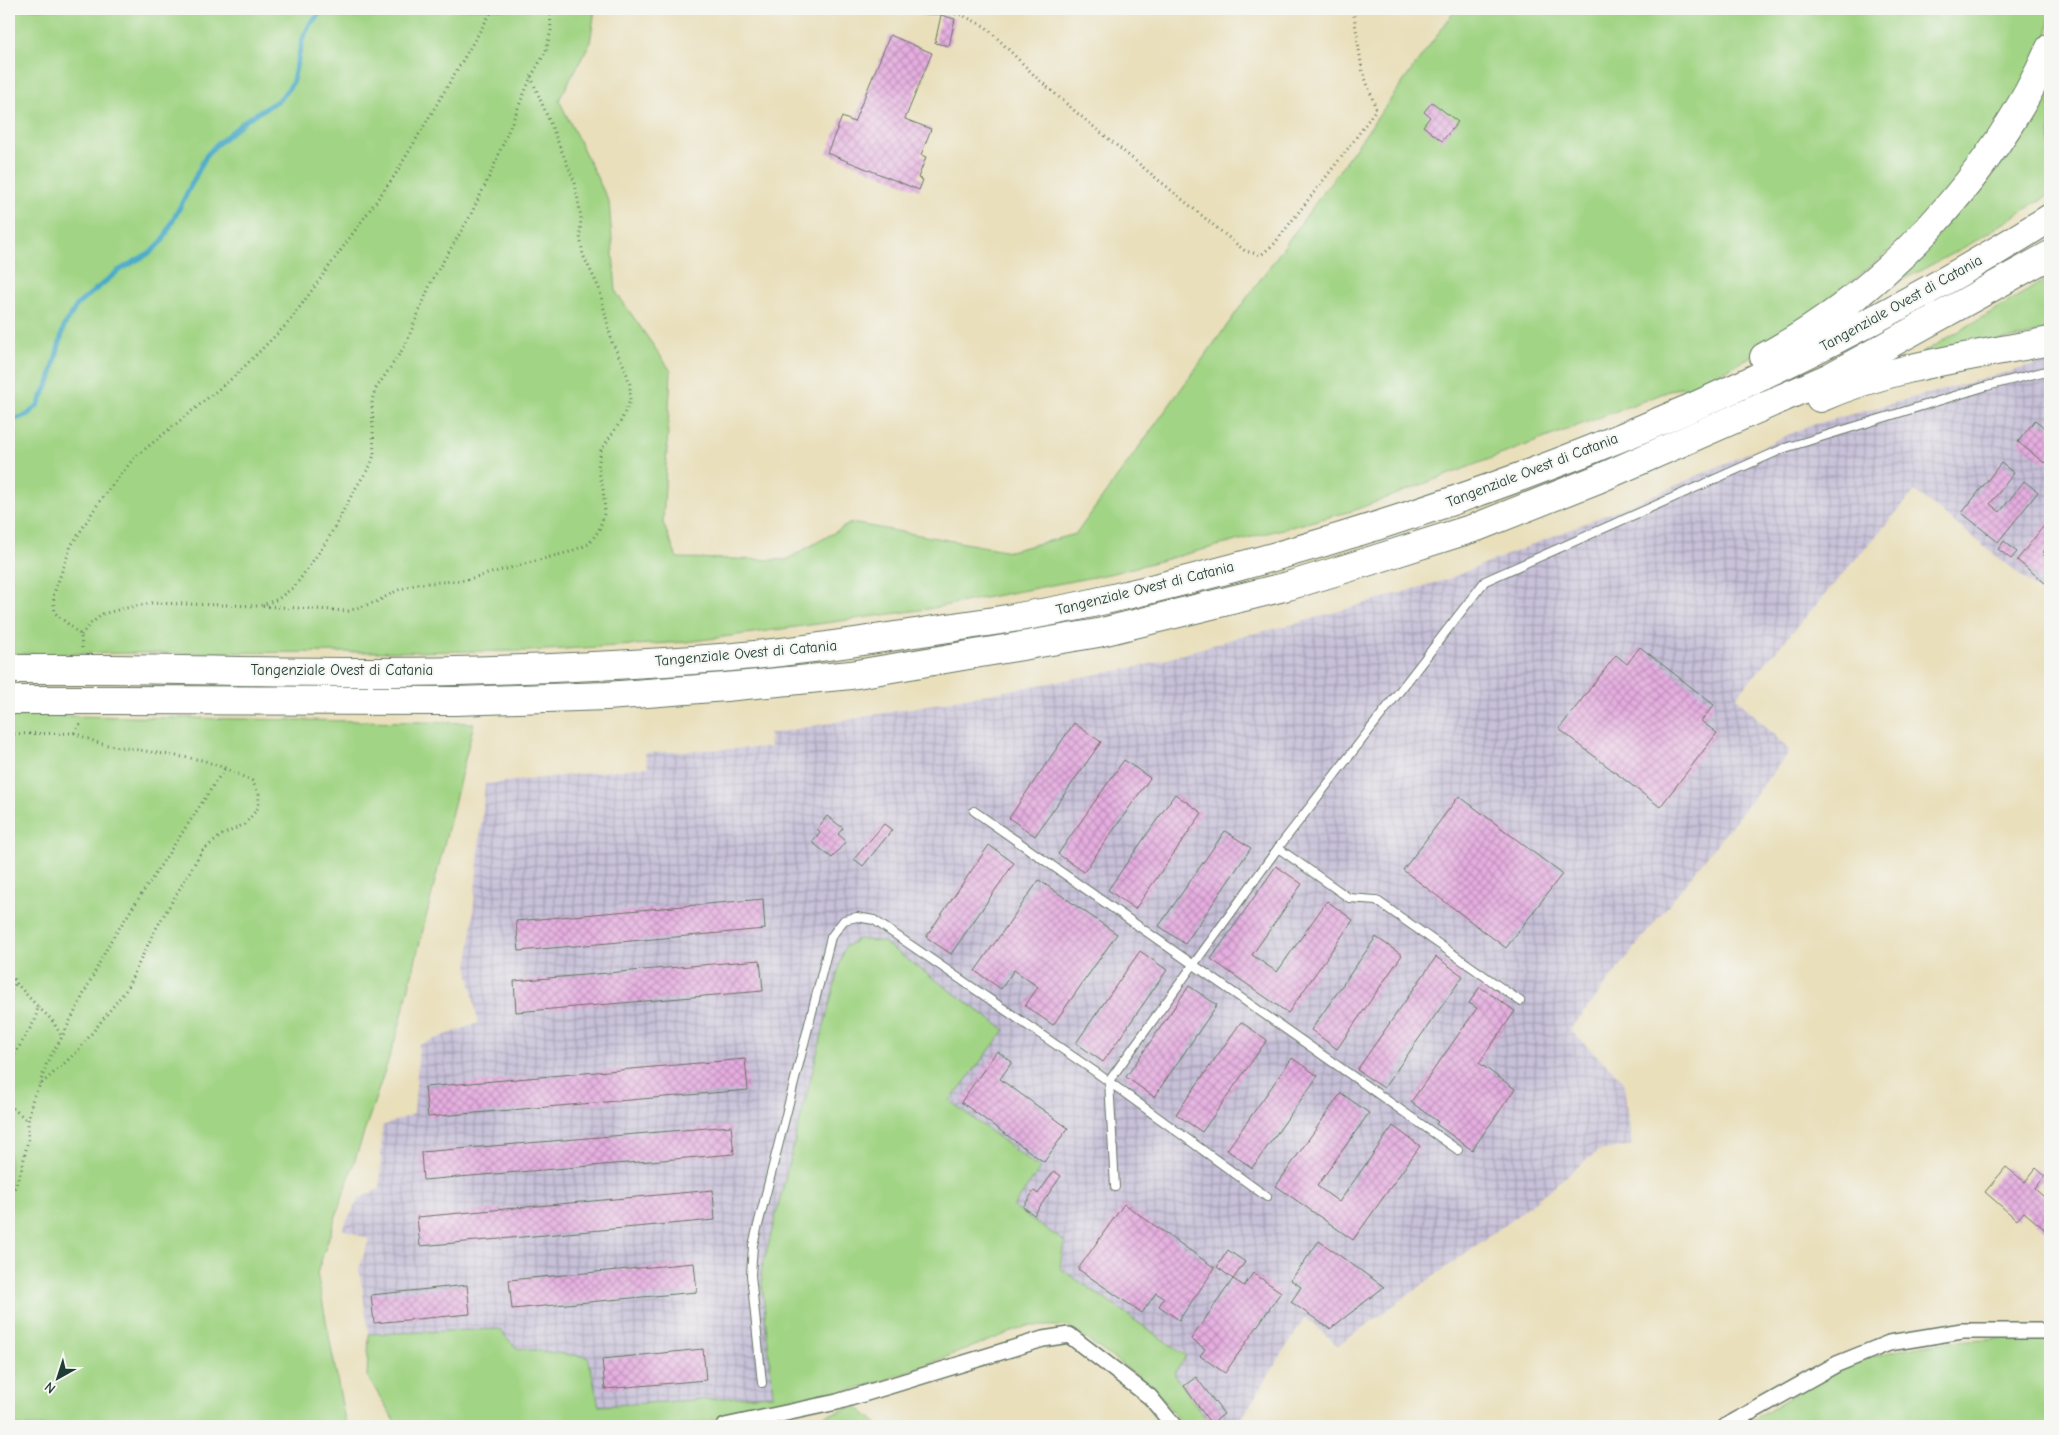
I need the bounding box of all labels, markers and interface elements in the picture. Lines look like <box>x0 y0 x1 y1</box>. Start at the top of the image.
street label: Tangenziale Ovest di Catania <box>1817 251 1985 355</box>
street label: Tangenziale Ovest di Catania <box>1443 429 1621 511</box>
street label: Tangenziale Ovest di Catania <box>1054 557 1236 619</box>
street label: Tangenziale Ovest di Catania <box>654 636 838 670</box>
street label: Tangenziale Ovest di Catania <box>251 661 433 679</box>
north arrow <box>32 1352 82 1402</box>
text: N <box>41 1378 59 1397</box>

